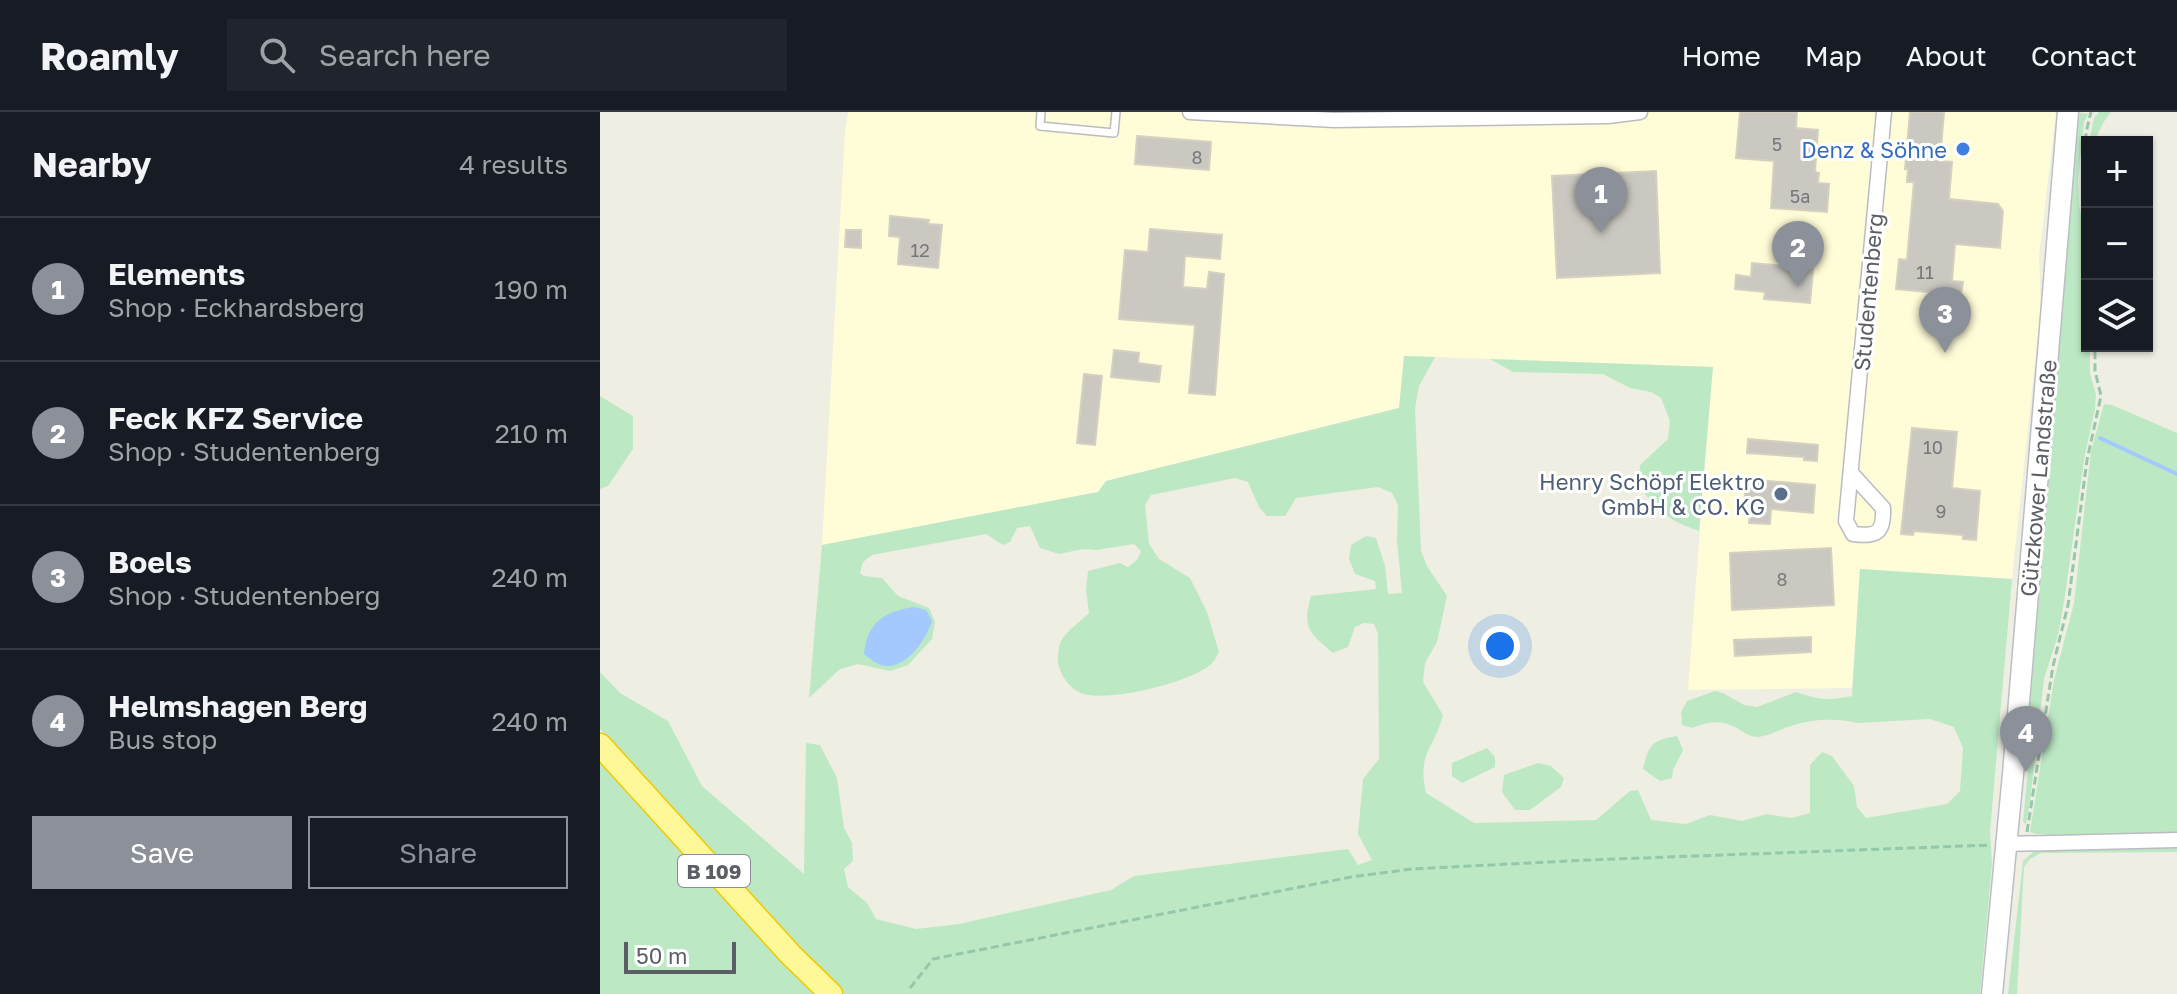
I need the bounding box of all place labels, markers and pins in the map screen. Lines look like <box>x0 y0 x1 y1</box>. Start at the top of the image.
place label: Denz & Söhne <box>1801 136 1947 163</box>
marker: Denz & Söhne <box>1954 140 1972 158</box>
pin: 1 <box>1575 167 1627 233</box>
pin: 2 <box>1772 221 1824 287</box>
pin: 3 <box>1919 287 1971 353</box>
place label: Henry Schöpf Elektro GmbH & CO. KG <box>1539 468 1765 520</box>
marker: Henry Schöpf Elektro GmbH & CO. KG <box>1772 485 1790 503</box>
pin: 4 <box>2000 706 2052 772</box>

